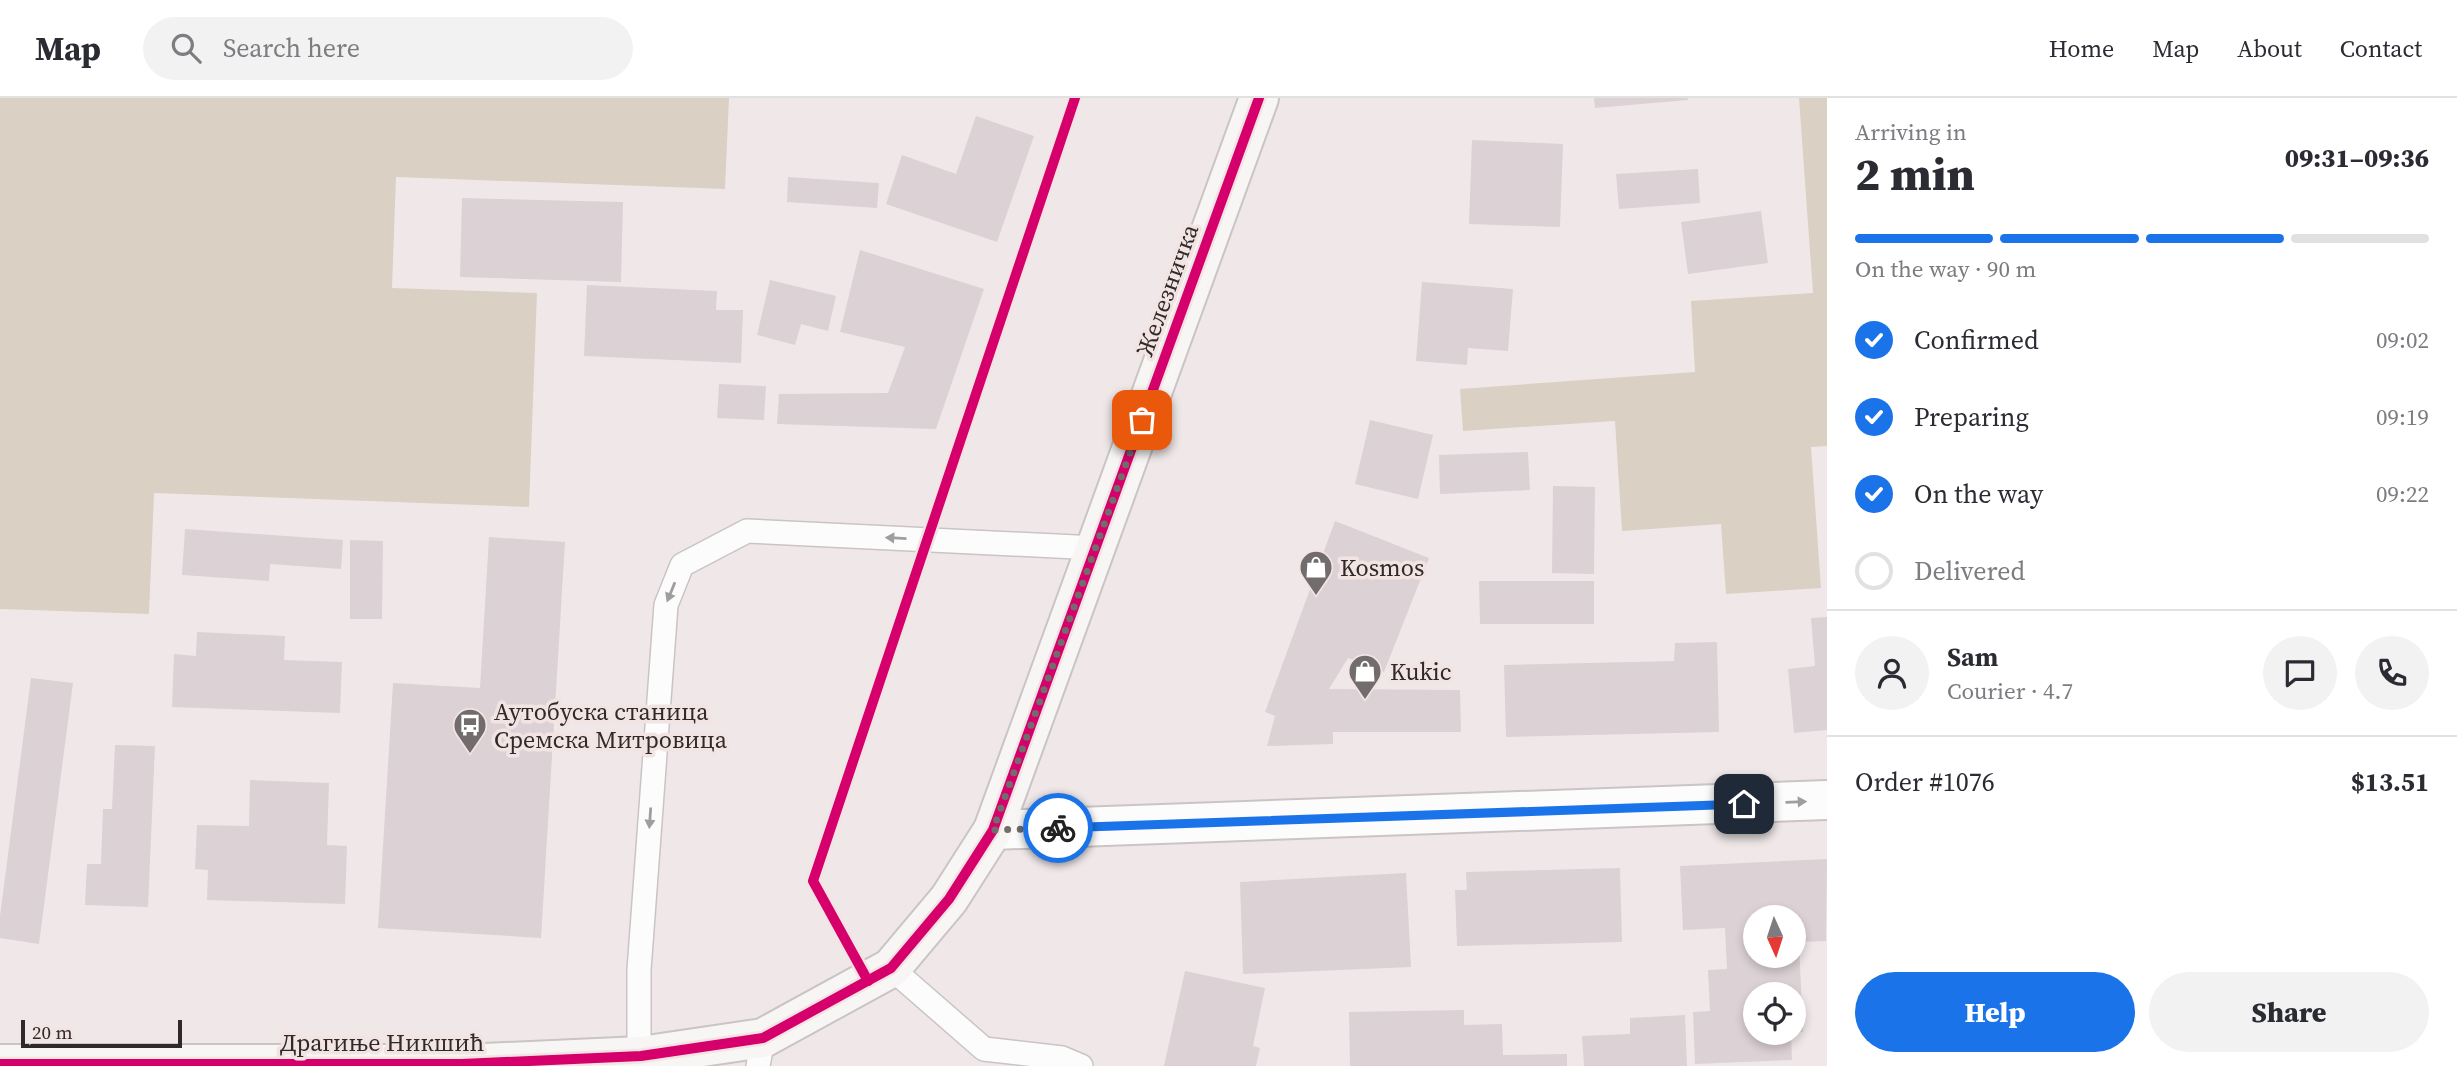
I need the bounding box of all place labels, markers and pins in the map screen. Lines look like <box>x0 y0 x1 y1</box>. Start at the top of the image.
pin <box>1112 390 1172 450</box>
shop icon: Kosmos <box>1297 548 1335 597</box>
place label: Kosmos <box>1340 551 1424 584</box>
shop icon: Kukic <box>1346 652 1384 701</box>
place label: Kukic <box>1390 655 1452 688</box>
place label: Аутобуска станица Сремска Митровица <box>494 695 728 756</box>
bus stop icon: Аутобуска станица Сремска Митровица <box>451 706 489 755</box>
pin <box>1714 774 1774 834</box>

